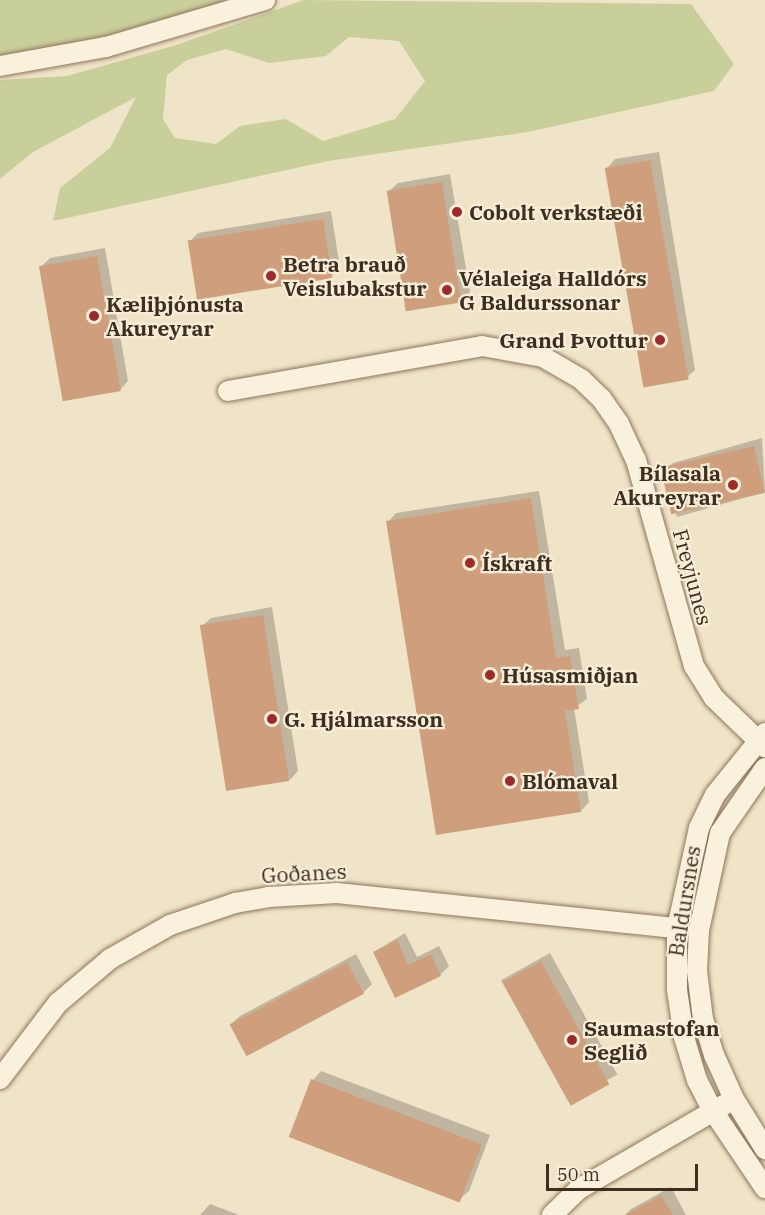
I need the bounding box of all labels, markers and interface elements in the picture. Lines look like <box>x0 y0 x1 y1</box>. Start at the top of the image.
place label: Cobolt verkstæði <box>469 199 642 225</box>
marker: Cobolt verkstæði <box>450 205 464 219</box>
place label: Betra brauð Veislubakstur <box>283 251 427 301</box>
place label: Vélaleiga Halldórs G Baldurssonar <box>459 265 647 315</box>
marker: Betra brauð Veislubakstur <box>264 269 278 283</box>
marker: Vélaleiga Halldórs G Baldurssonar <box>440 283 454 297</box>
place label: Kæliþjónusta Akureyrar <box>106 291 244 341</box>
marker: Kæliþjónusta Akureyrar <box>87 309 101 323</box>
place label: Grand Þvottur <box>499 327 648 353</box>
marker: Grand Þvottur <box>653 333 667 347</box>
place label: Bílasala Akureyrar <box>613 460 721 510</box>
marker: Bílasala Akureyrar <box>726 478 740 492</box>
street label: Freyjunes <box>668 526 718 628</box>
place label: Ískraft <box>482 550 552 576</box>
marker: Ískraft <box>463 556 477 570</box>
place label: Húsasmiðjan <box>502 662 638 688</box>
marker: Húsasmiðjan <box>483 668 497 682</box>
place label: G. Hjálmarsson <box>284 706 443 732</box>
marker: G. Hjálmarsson <box>265 712 279 726</box>
place label: Blómaval <box>522 768 618 794</box>
marker: Blómaval <box>503 774 517 788</box>
street label: Baldursnes <box>663 844 705 958</box>
street label: Goðanes <box>261 858 347 888</box>
place label: Saumastofan Seglið <box>584 1015 720 1065</box>
marker: Saumastofan Seglið <box>565 1033 579 1047</box>
scale bar <box>549 1152 700 1190</box>
text: 50 m <box>557 1163 600 1186</box>

